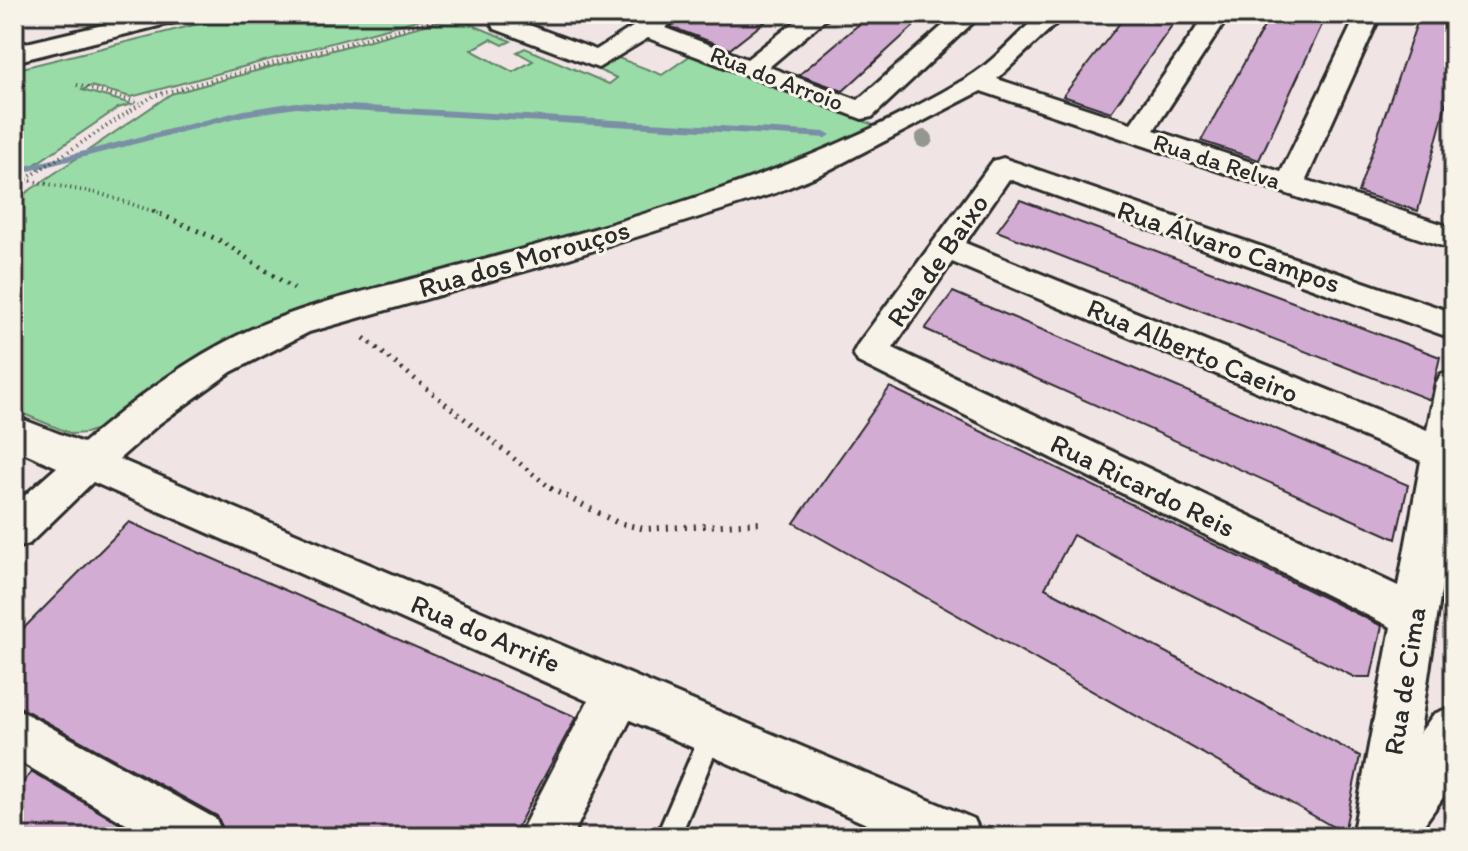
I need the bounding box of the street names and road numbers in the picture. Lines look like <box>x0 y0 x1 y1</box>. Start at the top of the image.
street label: Rua do Arroio <box>706 39 848 117</box>
street label: Rua da Relva <box>1150 127 1284 195</box>
street label: Rua de Baixo <box>879 187 995 333</box>
street label: Rua Álvaro Campos <box>1113 192 1345 300</box>
street label: Rua dos Morouços <box>414 212 634 304</box>
street label: Rua Alberto Caeiro <box>1082 290 1304 410</box>
street label: Rua Ricardo Reis <box>1045 426 1241 544</box>
street label: Rua do Arrife <box>406 586 566 680</box>
street label: Rua de Cima <box>1376 604 1432 757</box>

